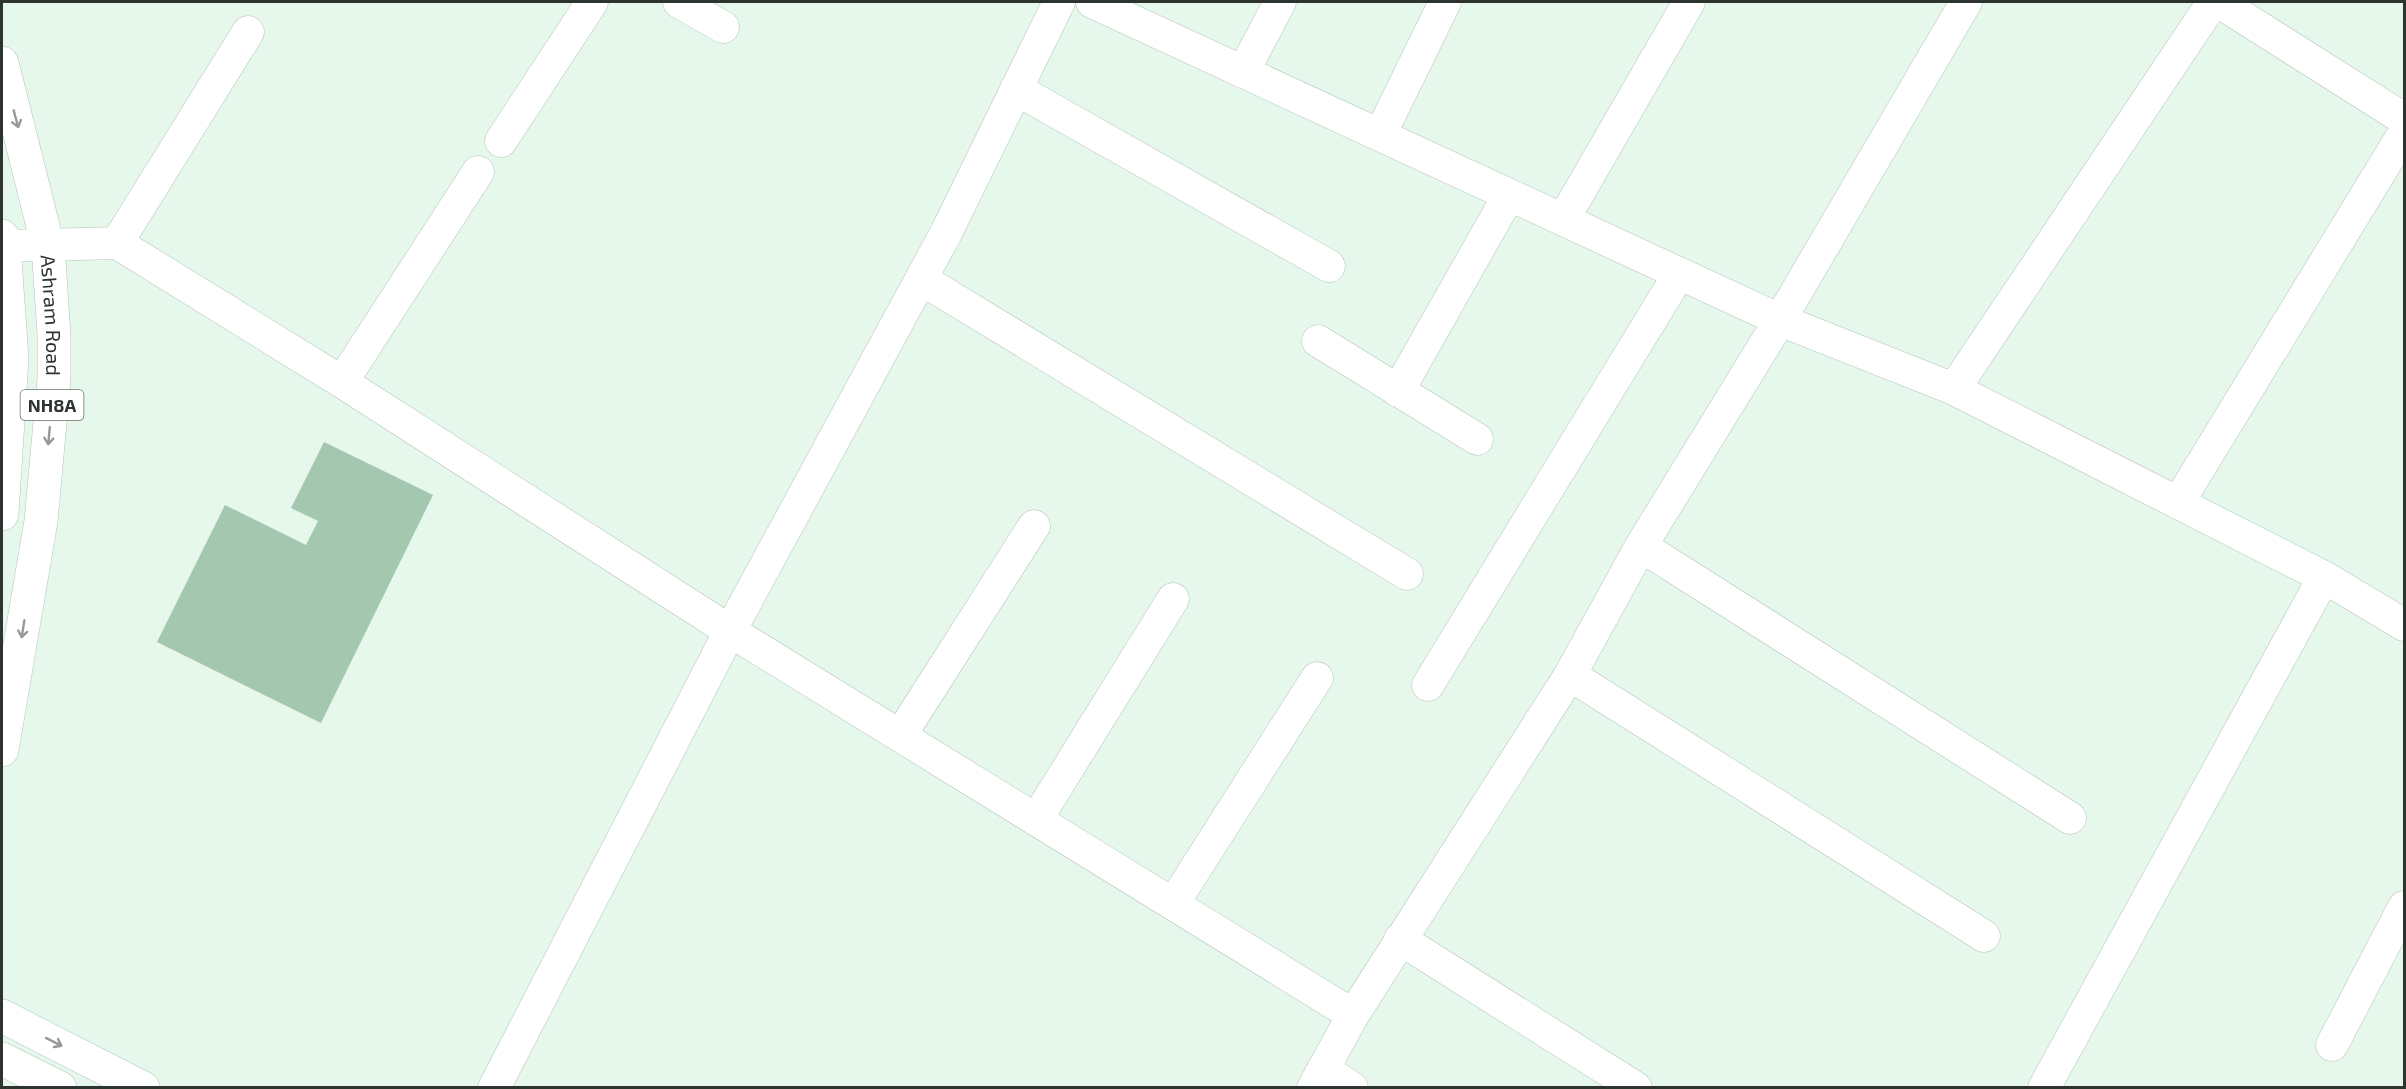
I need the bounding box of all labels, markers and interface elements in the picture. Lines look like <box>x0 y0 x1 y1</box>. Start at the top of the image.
one-way arrow <box>11 109 23 128</box>
street label: Ashram Road <box>37 254 66 376</box>
road number: NH8A <box>20 390 84 420</box>
one-way arrow <box>43 425 54 445</box>
one-way arrow <box>17 619 28 638</box>
one-way arrow <box>44 1037 62 1049</box>

